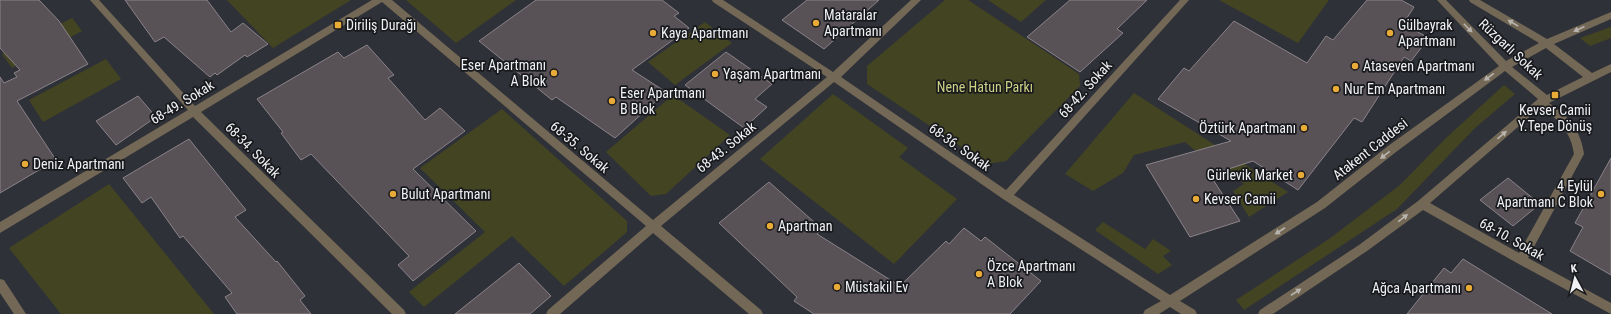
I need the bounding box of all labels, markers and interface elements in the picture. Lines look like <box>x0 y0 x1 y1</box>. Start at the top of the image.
place label: Mataralar Apartmanı <box>824 7 882 39</box>
street label: Rüzgarlı Sokak <box>1476 15 1547 83</box>
place label: Diriliş Durağı <box>346 17 416 33</box>
place label: Gülbayrak Apartmanı <box>1398 17 1456 49</box>
marker: Mataralar Apartmanı <box>811 18 821 28</box>
marker: Diriliş Durağı <box>333 20 343 30</box>
one-way arrow <box>1507 20 1519 27</box>
one-way arrow <box>1463 23 1473 33</box>
place label: Kaya Apartmanı <box>661 25 749 41</box>
one-way arrow <box>1573 26 1584 32</box>
marker: Kaya Apartmanı <box>648 28 658 38</box>
marker: Gülbayrak Apartmanı <box>1385 28 1395 38</box>
place label: Eser Apartmanı A Blok <box>461 57 547 89</box>
street label: 68-42. Sokak <box>1055 57 1115 121</box>
place label: Ataseven Apartmanı <box>1363 58 1475 74</box>
marker: Ataseven Apartmanı <box>1350 61 1360 71</box>
place label: Yaşam Apartmanı <box>723 66 821 82</box>
marker: Eser Apartmanı A Blok <box>549 68 559 78</box>
marker: Yaşam Apartmanı <box>710 69 720 79</box>
one-way arrow <box>1484 73 1494 81</box>
street label: 68-49. Sokak <box>147 76 217 127</box>
park label: Nene Hatun Parkı <box>937 79 1033 95</box>
place label: Nur Em Apartmanı <box>1344 81 1445 97</box>
marker: Nur Em Apartmanı <box>1331 84 1341 94</box>
place label: Eser Apartmanı B Blok <box>620 85 705 117</box>
marker: Kevser Camii Y.Tepe Dönüş <box>1550 90 1560 100</box>
marker: Eser Apartmanı B Blok <box>607 96 617 106</box>
place label: Kevser Camii Y.Tepe Dönüş <box>1518 102 1592 134</box>
street label: Atakent Caddesi <box>1329 115 1411 183</box>
street label: 68-35. Sokak <box>547 118 613 177</box>
street label: 68-43. Sokak <box>693 118 759 176</box>
street label: 68-34. Sokak <box>222 119 284 181</box>
street label: 68-36. Sokak <box>926 120 994 174</box>
place label: Öztürk Apartmanı <box>1199 120 1296 136</box>
marker: Öztürk Apartmanı <box>1299 123 1309 133</box>
one-way arrow <box>1497 130 1508 139</box>
one-way arrow <box>1379 151 1390 159</box>
place label: Deniz Apartmanı <box>33 156 125 172</box>
marker: Deniz Apartmanı <box>20 159 30 169</box>
place label: Gürlevik Market <box>1207 167 1293 183</box>
marker: Gürlevik Market <box>1296 170 1306 180</box>
place label: 4 Eylül Apartmanı C Blok <box>1497 178 1594 210</box>
place label: Bulut Apartmanı <box>401 186 491 202</box>
marker: Bulut Apartmanı <box>388 189 398 199</box>
marker: 4 Eylül Apartmanı C Blok <box>1596 189 1606 199</box>
place label: Kevser Camii <box>1204 191 1276 207</box>
marker: Kevser Camii <box>1191 194 1201 204</box>
one-way arrow <box>1397 214 1408 222</box>
street label: 68-10. Sokak <box>1477 215 1548 264</box>
place label: Apartman <box>778 218 832 234</box>
marker: Apartman <box>765 221 775 231</box>
one-way arrow <box>1274 228 1286 235</box>
place label: Özce Apartmanı A Blok <box>987 258 1075 290</box>
north arrow <box>1555 258 1595 298</box>
text: K <box>1570 262 1579 275</box>
marker: Özce Apartmanı A Blok <box>974 269 984 279</box>
place label: Müstakil Ev <box>845 279 908 295</box>
place label: Ağca Apartmanı <box>1372 280 1461 296</box>
marker: Müstakil Ev <box>832 282 842 292</box>
marker: Ağca Apartmanı <box>1464 283 1474 293</box>
one-way arrow <box>1291 288 1301 296</box>

